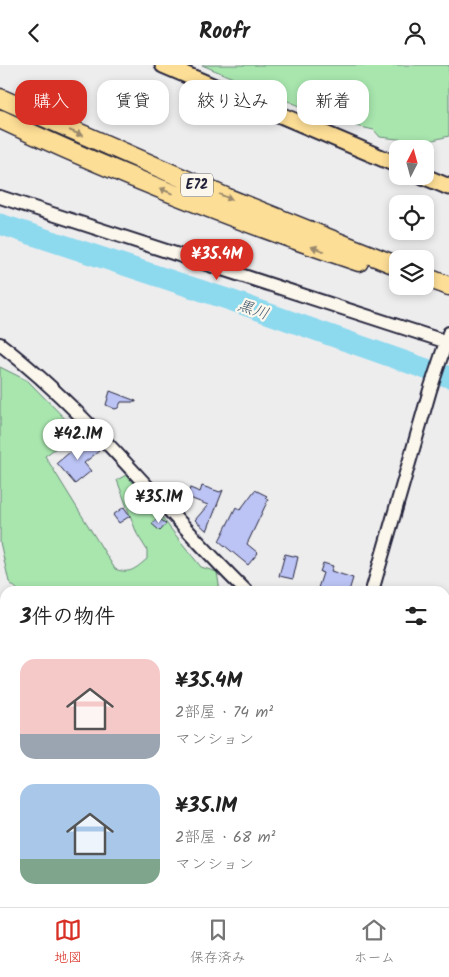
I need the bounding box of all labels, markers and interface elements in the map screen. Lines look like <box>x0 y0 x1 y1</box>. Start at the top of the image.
text: Roofr <box>199 15 250 50</box>
icon: back <box>20 19 48 47</box>
icon: person <box>401 19 429 47</box>
chip: 購入 <box>15 80 87 125</box>
chip: 賃貸 <box>97 80 169 125</box>
chip: 絞り込み <box>179 80 287 125</box>
chip: 新着 <box>297 80 369 125</box>
one-way arrow <box>69 130 83 138</box>
north arrow <box>389 140 434 185</box>
map controls <box>389 140 434 295</box>
road number: E72 <box>181 173 213 197</box>
one-way arrow <box>159 187 173 195</box>
one-way arrow <box>218 194 233 202</box>
button: locate <box>389 195 434 240</box>
pin: ¥35.4M <box>176 239 258 281</box>
text: ¥35.4M <box>191 242 243 267</box>
one-way arrow <box>310 244 325 252</box>
button: layers <box>389 250 434 295</box>
water label: 黒川 <box>234 293 272 327</box>
pin: ¥42.1M <box>37 419 119 461</box>
text: ¥42.1M <box>54 422 102 447</box>
pin: ¥35.1M <box>118 481 200 524</box>
text: ¥35.1M <box>135 485 183 510</box>
text: 3件の物件 <box>20 601 116 634</box>
icon: filters <box>402 602 430 630</box>
text: ¥35.4M <box>175 665 242 698</box>
icon: home <box>60 679 120 739</box>
text: 2部屋 · 74 m² <box>175 700 273 725</box>
text: マンション <box>175 727 254 752</box>
text: ¥35.1M <box>175 790 237 823</box>
icon: home <box>60 804 120 864</box>
text: 2部屋 · 68 m² <box>175 825 276 850</box>
text: マンション <box>175 852 254 877</box>
tab: 地図 <box>54 916 82 969</box>
tab: 保存済み <box>190 916 246 969</box>
tab: ホーム <box>354 916 395 969</box>

